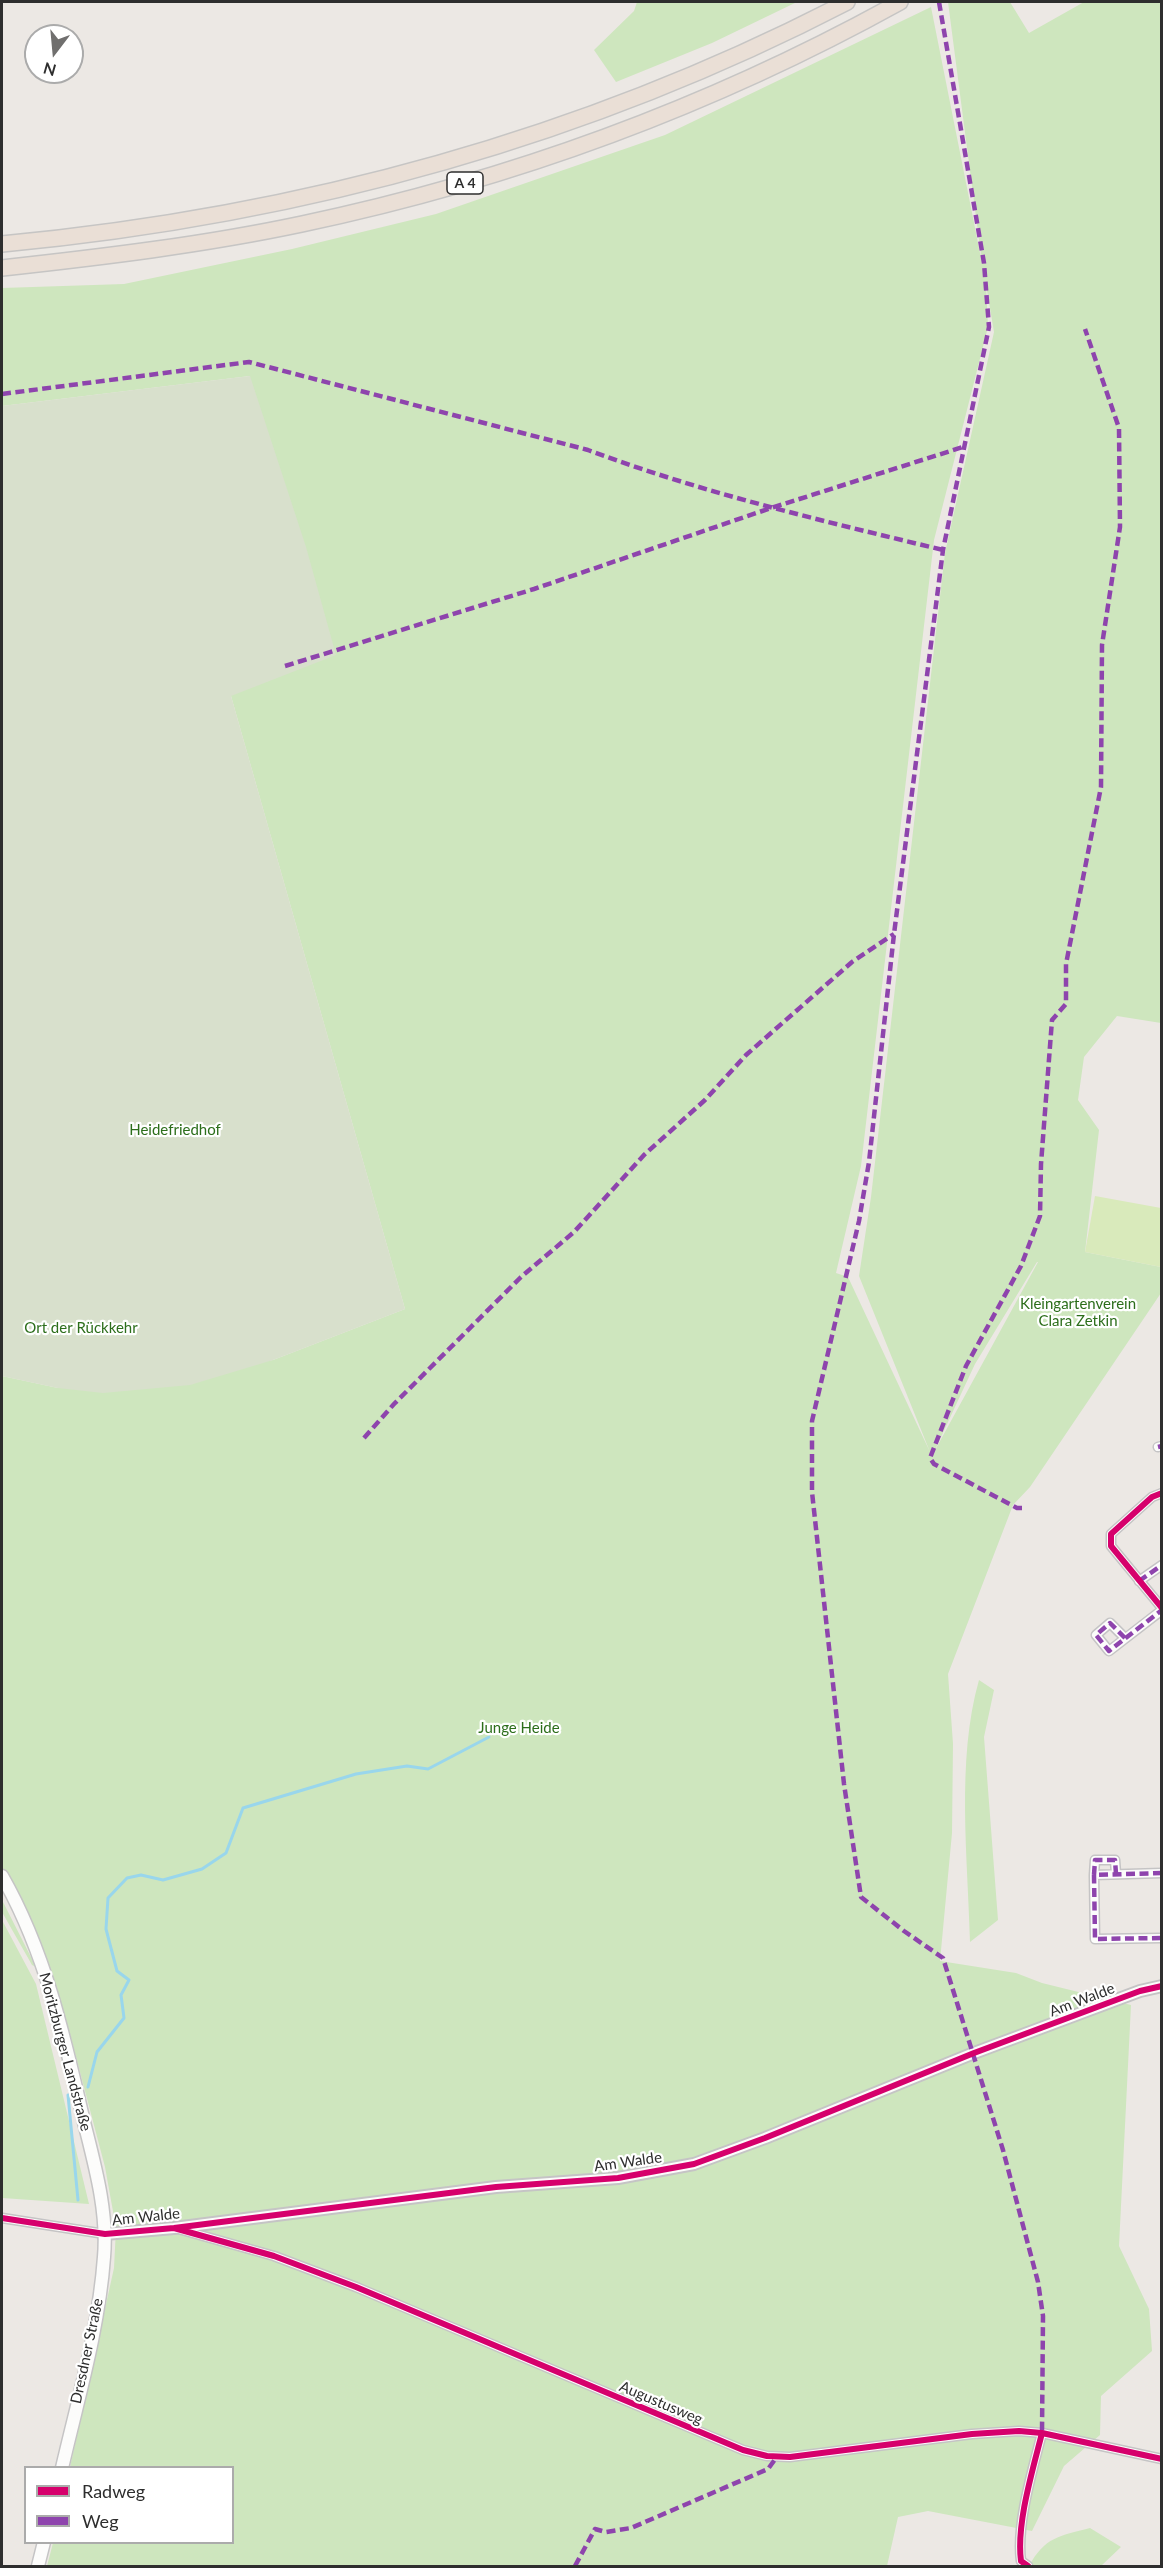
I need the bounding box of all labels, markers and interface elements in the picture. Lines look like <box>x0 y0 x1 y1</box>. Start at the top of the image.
north arrow <box>24 24 84 84</box>
text: N <box>41 59 58 81</box>
road number: A 4 <box>447 172 483 194</box>
park label: Heidefriedhof <box>129 1121 221 1139</box>
park label: Kleingartenverein Clara Zetkin <box>1020 1295 1136 1330</box>
park label: Ort der Rückkehr <box>24 1319 138 1337</box>
park label: Junge Heide <box>478 1719 560 1737</box>
street label: Moritzburger Landstraße <box>35 1971 95 2133</box>
street label: Am Walde <box>1047 1979 1117 2021</box>
street label: Am Walde <box>593 2148 663 2176</box>
street label: Am Walde <box>111 2204 181 2230</box>
street label: Dresdner Straße <box>67 2297 107 2405</box>
street label: Augustusweg <box>617 2377 705 2429</box>
legend <box>24 2466 234 2544</box>
text: Radweg <box>82 2480 145 2502</box>
text: Weg <box>82 2510 119 2532</box>

